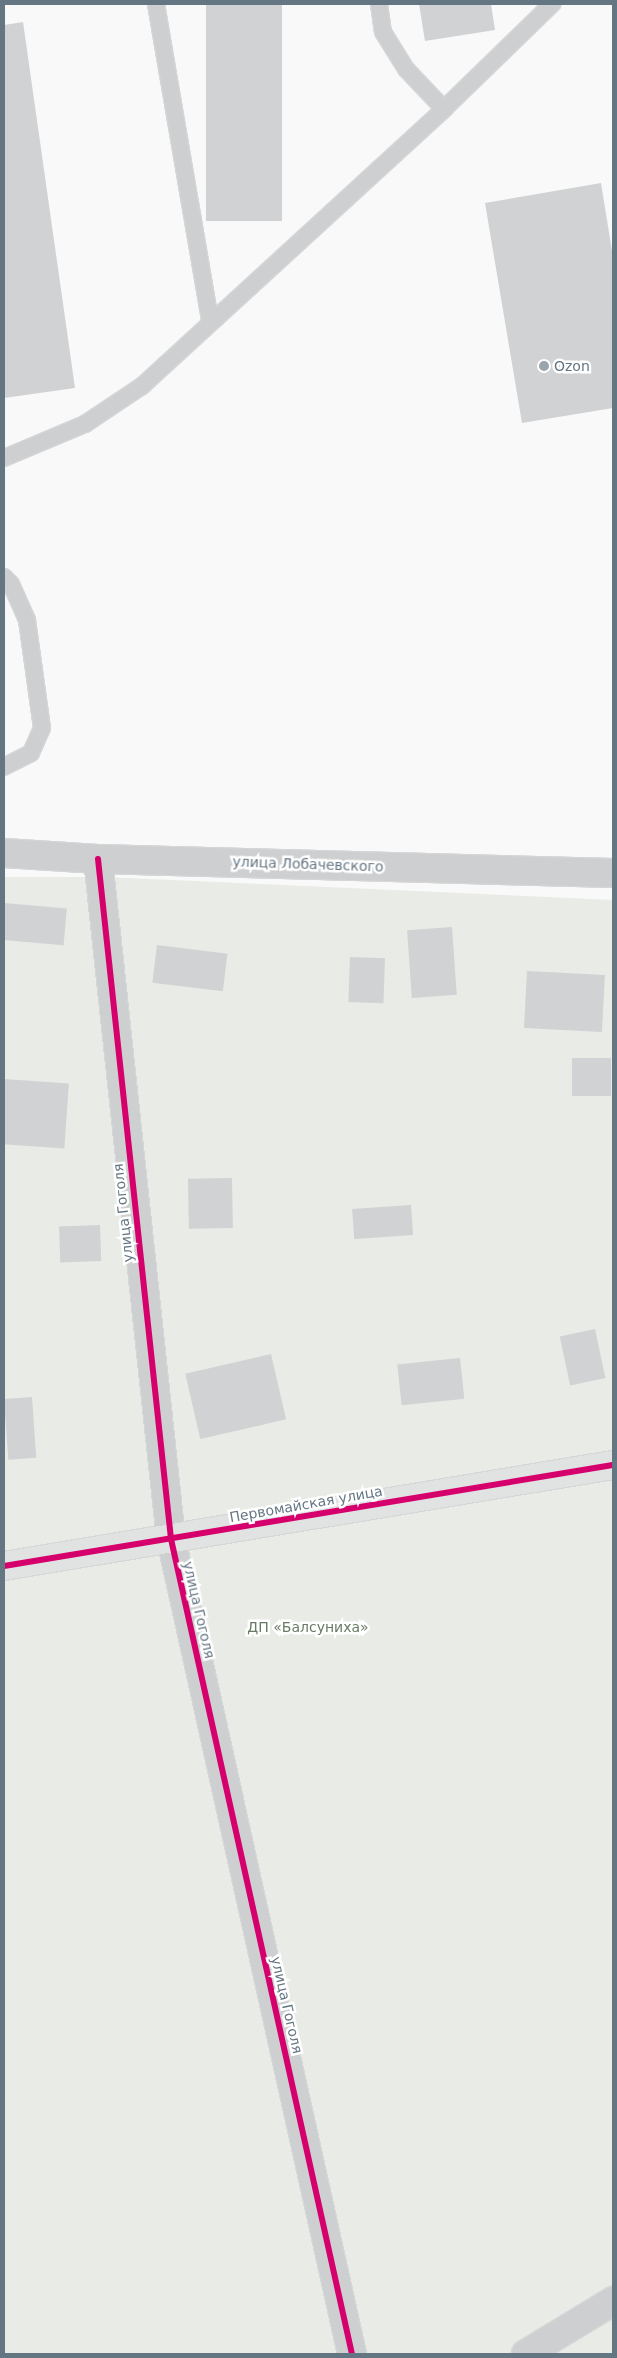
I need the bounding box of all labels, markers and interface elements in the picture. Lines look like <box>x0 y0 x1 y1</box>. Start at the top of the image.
place label: Ozon <box>554 358 590 374</box>
marker: Ozon <box>538 360 550 372</box>
street label: улица Лобачевского <box>232 853 384 875</box>
street label: улица Гоголя <box>109 1163 137 1263</box>
street label: Первомайская улица <box>228 1482 384 1526</box>
street label: улица Гоголя <box>180 1560 218 1660</box>
park label: ДП «Балсуниха» <box>247 1619 369 1635</box>
street label: улица Гоголя <box>268 1955 306 2055</box>

